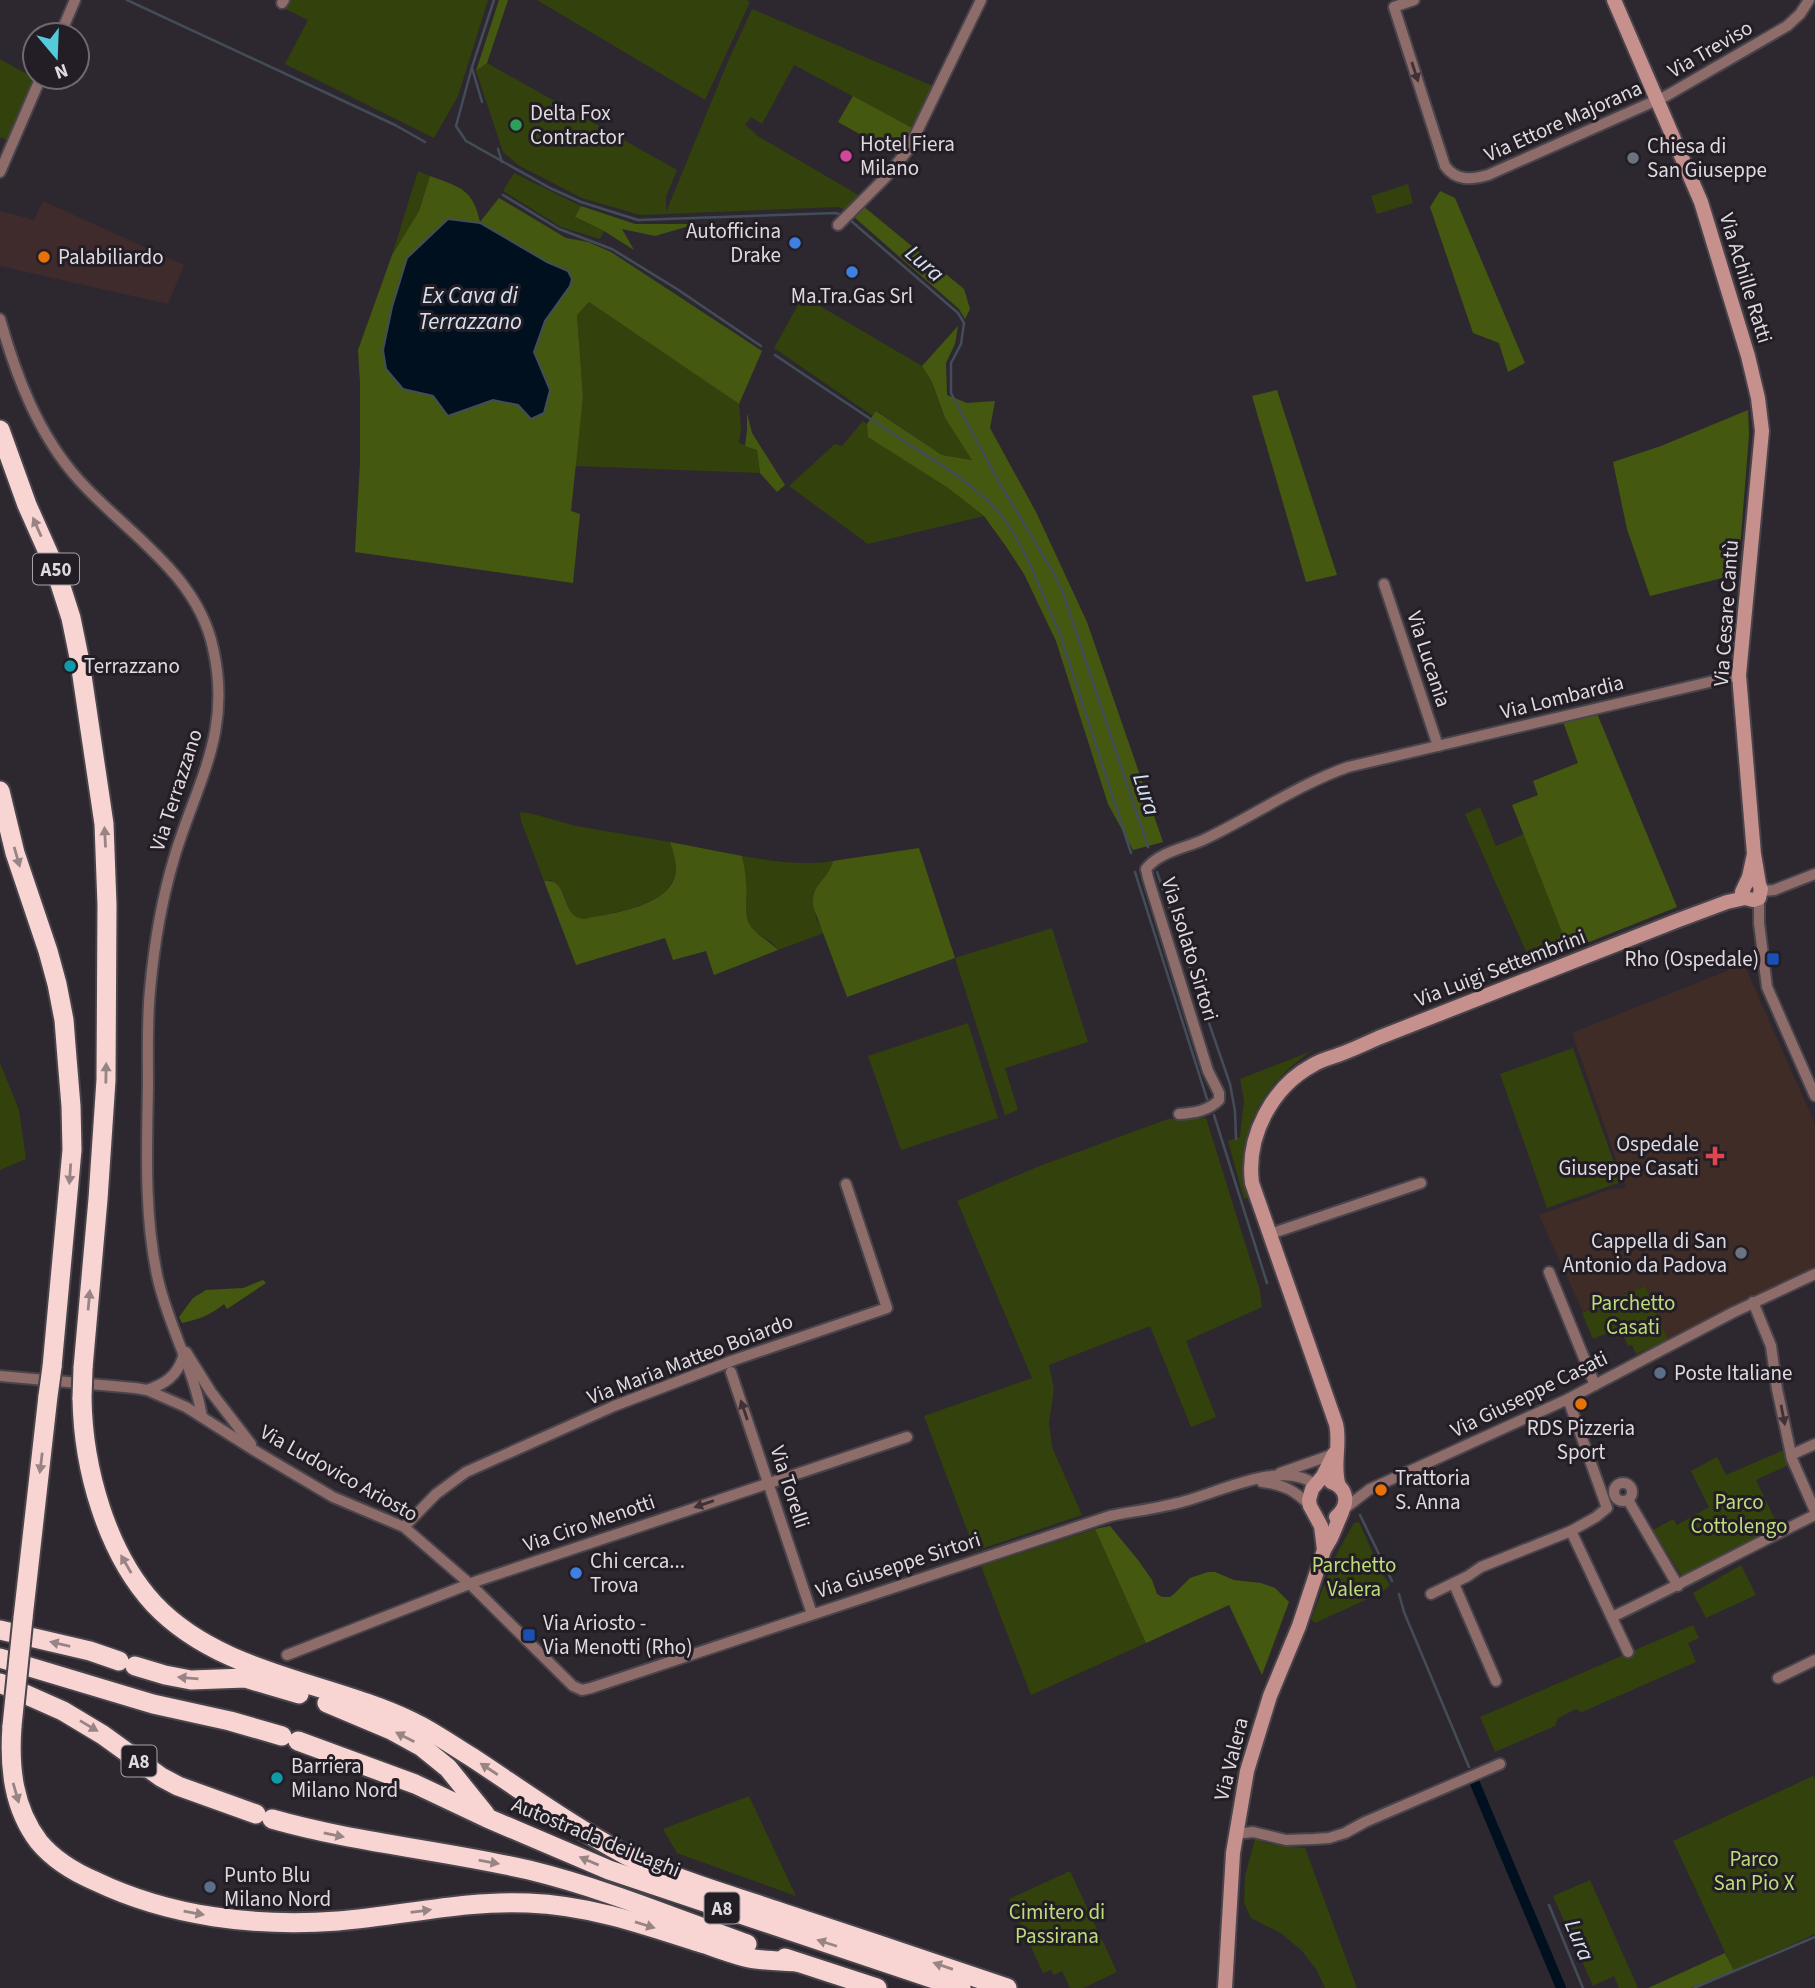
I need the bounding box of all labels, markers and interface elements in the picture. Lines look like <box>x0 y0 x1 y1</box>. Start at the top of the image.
street label: Via Treviso <box>1662 13 1758 85</box>
north arrow <box>21 21 91 91</box>
text: N <box>51 56 71 85</box>
one-way arrow <box>1410 62 1421 83</box>
street label: Via Ettore Majorana <box>1479 73 1647 169</box>
place label: Delta Fox Contractor <box>530 98 625 152</box>
marker: Delta Fox Contractor <box>508 117 524 133</box>
place label: Hotel Fiera Milano <box>860 129 955 183</box>
place label: Chiesa di San Giuseppe <box>1647 131 1767 185</box>
marker: Hotel Fiera Milano <box>838 148 854 164</box>
marker: Chiesa di San Giuseppe <box>1625 150 1641 166</box>
street label: Via Achille Ratti <box>1712 209 1780 347</box>
place label: Autofficina Drake <box>686 216 781 270</box>
marker: Autofficina Drake <box>787 235 803 251</box>
water label: Lura <box>898 237 951 290</box>
place label: Palabiliardo <box>58 242 164 272</box>
marker: Palabiliardo <box>36 249 52 265</box>
marker: Ma.Tra.Gas Srl <box>844 264 860 280</box>
water label: Ex Cava di Terrazzano <box>418 279 522 338</box>
place label: Ma.Tra.Gas Srl <box>791 281 913 311</box>
one-way arrow <box>31 517 42 538</box>
street label: Via Cesare Cantù <box>1706 539 1746 687</box>
road number: A50 <box>33 554 79 584</box>
street label: Via Lucania <box>1399 607 1459 711</box>
place label: Terrazzano <box>84 651 180 681</box>
marker: Terrazzano <box>62 658 78 674</box>
street label: Via Lombardia <box>1497 667 1627 727</box>
street label: Via Terrazzano <box>142 725 210 855</box>
water label: Lura <box>1124 769 1169 819</box>
one-way arrow <box>99 826 110 848</box>
one-way arrow <box>12 847 23 869</box>
street label: Via Isolato Sirtori <box>1154 873 1226 1025</box>
street label: Via Luigi Settembrini <box>1410 922 1590 1014</box>
place label: Rho (Ospedale) <box>1624 944 1759 974</box>
marker: Rho (Ospedale) <box>1765 951 1781 967</box>
one-way arrow <box>100 1062 111 1084</box>
place label: Ospedale Giuseppe Casati <box>1558 1129 1699 1183</box>
marker: Ospedale Giuseppe Casati <box>1705 1146 1725 1166</box>
one-way arrow <box>64 1163 75 1185</box>
place label: Cappella di San Antonio da Padova <box>1563 1226 1727 1280</box>
marker: Cappella di San Antonio da Padova <box>1733 1245 1749 1261</box>
park label: Parchetto Casati <box>1591 1288 1675 1342</box>
one-way arrow <box>84 1289 95 1311</box>
street label: Via Maria Matteo Boiardo <box>583 1306 797 1412</box>
street label: Via Giuseppe Casati <box>1445 1343 1613 1445</box>
place label: Poste Italiane <box>1674 1358 1792 1388</box>
marker: Poste Italiane <box>1652 1365 1668 1381</box>
marker: RDS Pizzeria Sport <box>1573 1396 1589 1412</box>
one-way arrow <box>738 1399 749 1420</box>
one-way arrow <box>1777 1404 1788 1426</box>
place label: RDS Pizzeria Sport <box>1527 1413 1635 1467</box>
street label: Via Ludovico Ariosto <box>254 1417 424 1529</box>
street label: Via Torelli <box>763 1442 817 1532</box>
one-way arrow <box>35 1453 46 1475</box>
place label: Trattoria S. Anna <box>1395 1463 1470 1517</box>
marker: Trattoria S. Anna <box>1373 1482 1389 1498</box>
street label: Via Ciro Menotti <box>519 1486 659 1560</box>
park label: Parco Cottolengo <box>1691 1487 1787 1541</box>
one-way arrow <box>693 1499 714 1510</box>
street label: Via Giuseppe Sirtori <box>812 1524 984 1606</box>
place label: Chi cerca... Trova <box>590 1546 685 1600</box>
park label: Parchetto Valera <box>1312 1550 1396 1604</box>
one-way arrow <box>120 1554 132 1573</box>
marker: Chi cerca... Trova <box>568 1565 584 1581</box>
place label: Via Ariosto - Via Menotti (Rho) <box>543 1608 693 1662</box>
marker: Via Ariosto - Via Menotti (Rho) <box>521 1627 537 1643</box>
one-way arrow <box>49 1638 71 1649</box>
one-way arrow <box>177 1673 199 1684</box>
street label: Via Valera <box>1206 1714 1256 1804</box>
one-way arrow <box>79 1720 98 1733</box>
one-way arrow <box>395 1731 414 1743</box>
road number: A8 <box>122 1746 156 1777</box>
place label: Barriera Milano Nord <box>291 1751 398 1805</box>
one-way arrow <box>480 1763 499 1776</box>
marker: Barriera Milano Nord <box>269 1770 285 1786</box>
one-way arrow <box>12 1783 22 1804</box>
street label: Autostrada dei Laghi <box>507 1789 685 1885</box>
one-way arrow <box>323 1829 345 1840</box>
park label: Parco San Pio X <box>1714 1844 1795 1898</box>
one-way arrow <box>579 1855 599 1867</box>
one-way arrow <box>478 1857 500 1868</box>
place label: Punto Blu Milano Nord <box>224 1860 331 1914</box>
marker: Punto Blu Milano Nord <box>202 1879 218 1895</box>
road number: A8 <box>704 1892 740 1924</box>
park label: Cimitero di Passirana <box>1009 1897 1105 1951</box>
one-way arrow <box>410 1905 432 1916</box>
one-way arrow <box>184 1908 206 1919</box>
water label: Lura <box>1556 1914 1603 1966</box>
one-way arrow <box>635 1921 656 1931</box>
one-way arrow <box>816 1937 837 1948</box>
one-way arrow <box>932 1960 953 1971</box>

